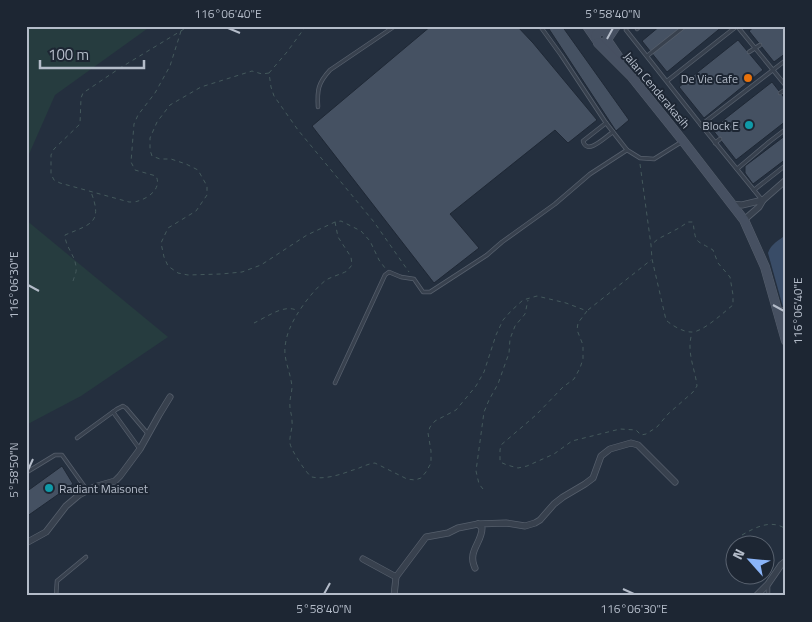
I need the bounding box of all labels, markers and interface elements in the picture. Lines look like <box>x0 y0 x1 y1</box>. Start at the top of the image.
text: 116°06'40"E <box>194 4 262 23</box>
text: 5°58'40"N <box>585 4 641 23</box>
scale bar <box>40 38 144 70</box>
text: 100 m <box>48 43 89 66</box>
street label: Jalan Cenderakasih <box>619 47 695 133</box>
place label: De Vie Cafe <box>681 69 738 88</box>
marker: De Vie Cafe <box>742 72 754 84</box>
place label: Block E <box>702 116 739 135</box>
marker: Block E <box>743 119 755 131</box>
text: 116°06'30"E <box>4 251 23 319</box>
text: 116°06'40"E <box>788 277 807 345</box>
text: 5°58'50"N <box>4 442 23 498</box>
place label: Radiant Maisonet <box>59 479 149 498</box>
marker: Radiant Maisonet <box>43 482 55 494</box>
north arrow <box>724 534 774 584</box>
text: N <box>726 545 750 563</box>
text: 5°58'40"N <box>296 599 352 618</box>
text: 116°06'30"E <box>600 599 668 618</box>

